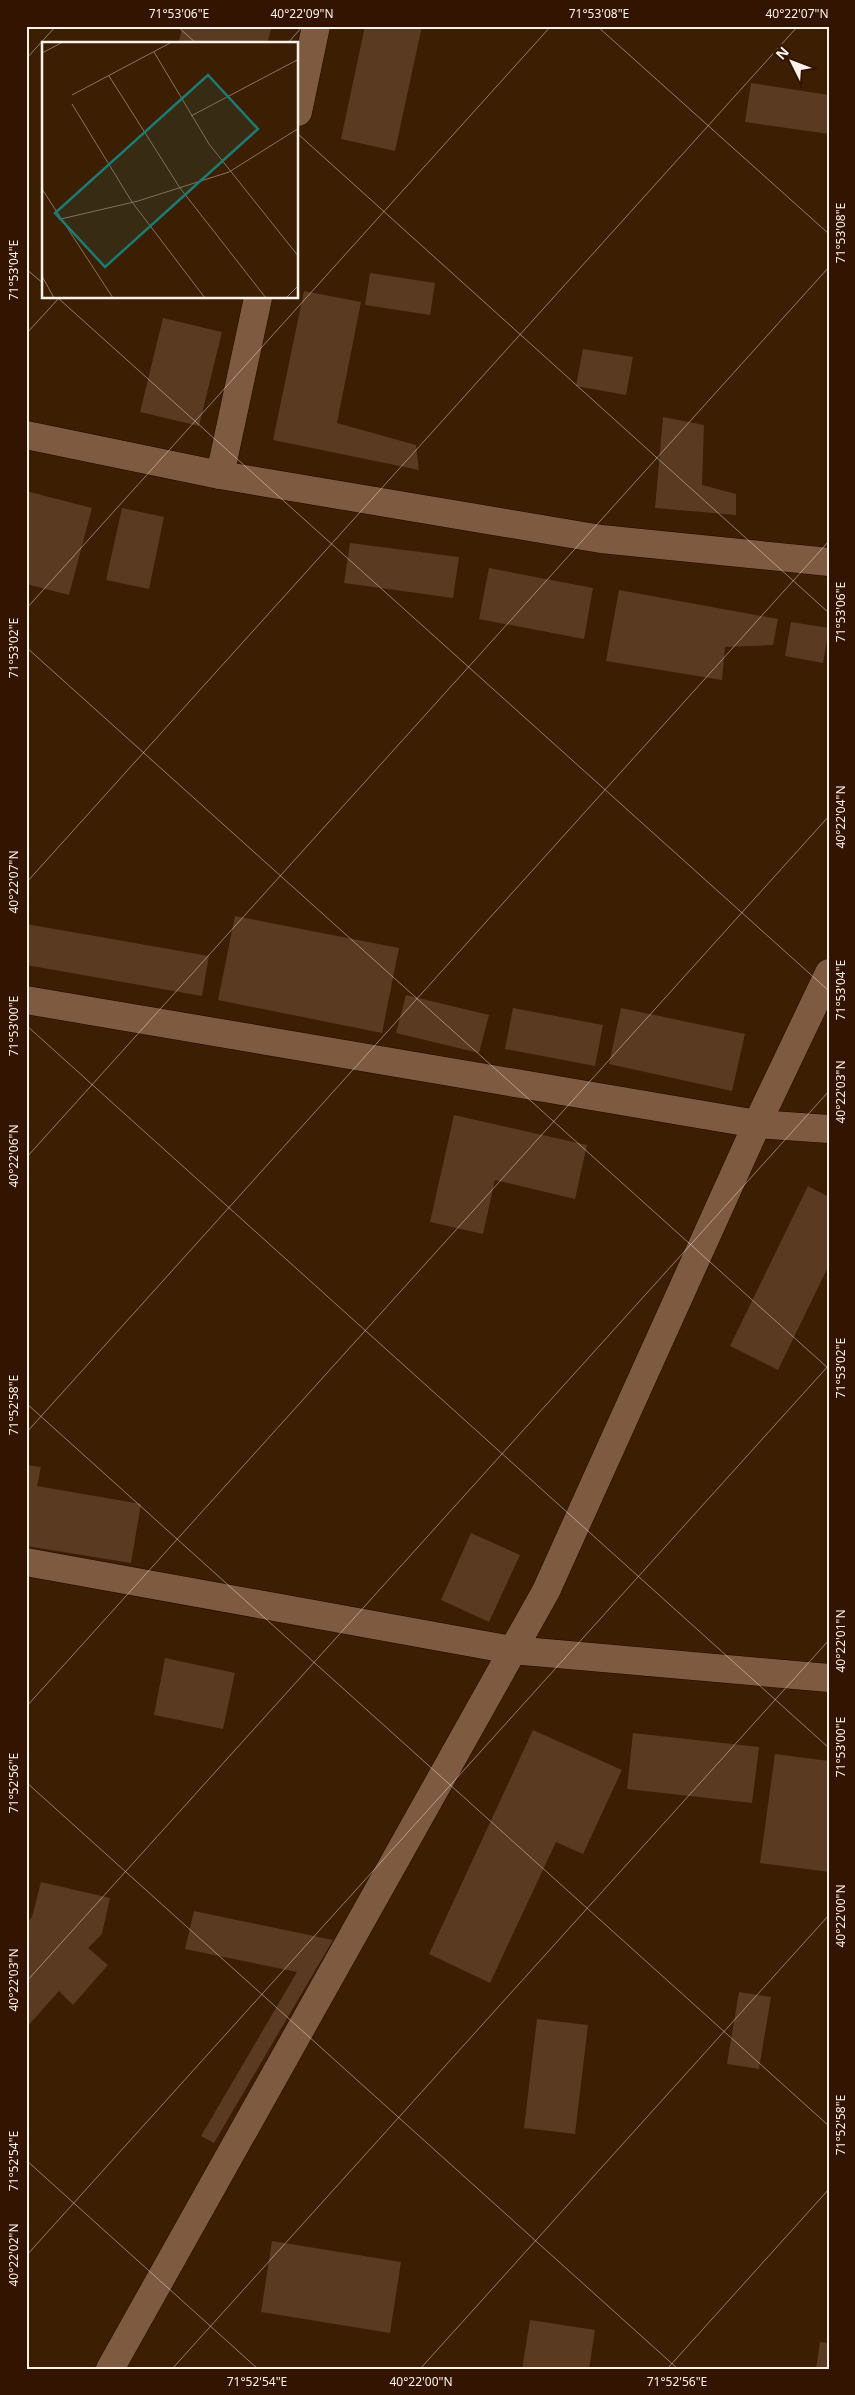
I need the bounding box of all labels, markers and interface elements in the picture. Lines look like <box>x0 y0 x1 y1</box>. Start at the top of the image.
text: 71°53'06"E <box>149 5 209 22</box>
text: 40°22'09"N <box>270 5 334 22</box>
text: 71°53'08"E <box>569 5 629 22</box>
text: 40°22'07"N <box>765 5 829 22</box>
north arrow <box>768 38 818 88</box>
inset map <box>42 42 299 299</box>
text: N <box>771 42 793 64</box>
text: 71°53'08"E <box>832 203 849 263</box>
text: 71°53'04"E <box>5 240 22 300</box>
text: 71°53'06"E <box>832 582 849 642</box>
text: 71°53'02"E <box>5 618 22 678</box>
text: 40°22'04"N <box>832 785 849 849</box>
text: 40°22'07"N <box>5 850 22 914</box>
text: 71°53'04"E <box>832 960 849 1020</box>
text: 71°53'00"E <box>5 996 22 1056</box>
text: 40°22'03"N <box>832 1060 849 1124</box>
text: 40°22'06"N <box>5 1124 22 1188</box>
text: 71°53'02"E <box>832 1338 849 1398</box>
text: 71°52'58"E <box>5 1375 22 1435</box>
text: 40°22'01"N <box>832 1609 849 1673</box>
text: 71°53'00"E <box>832 1717 849 1777</box>
text: 71°52'56"E <box>5 1753 22 1813</box>
text: 40°22'00"N <box>832 1884 849 1948</box>
text: 40°22'03"N <box>5 1948 22 2012</box>
text: 71°52'58"E <box>832 2095 849 2155</box>
text: 71°52'54"E <box>5 2131 22 2191</box>
text: 40°22'02"N <box>5 2223 22 2287</box>
text: 71°52'54"E <box>227 2373 287 2390</box>
text: 40°22'00"N <box>389 2373 453 2390</box>
text: 71°52'56"E <box>647 2373 707 2390</box>

